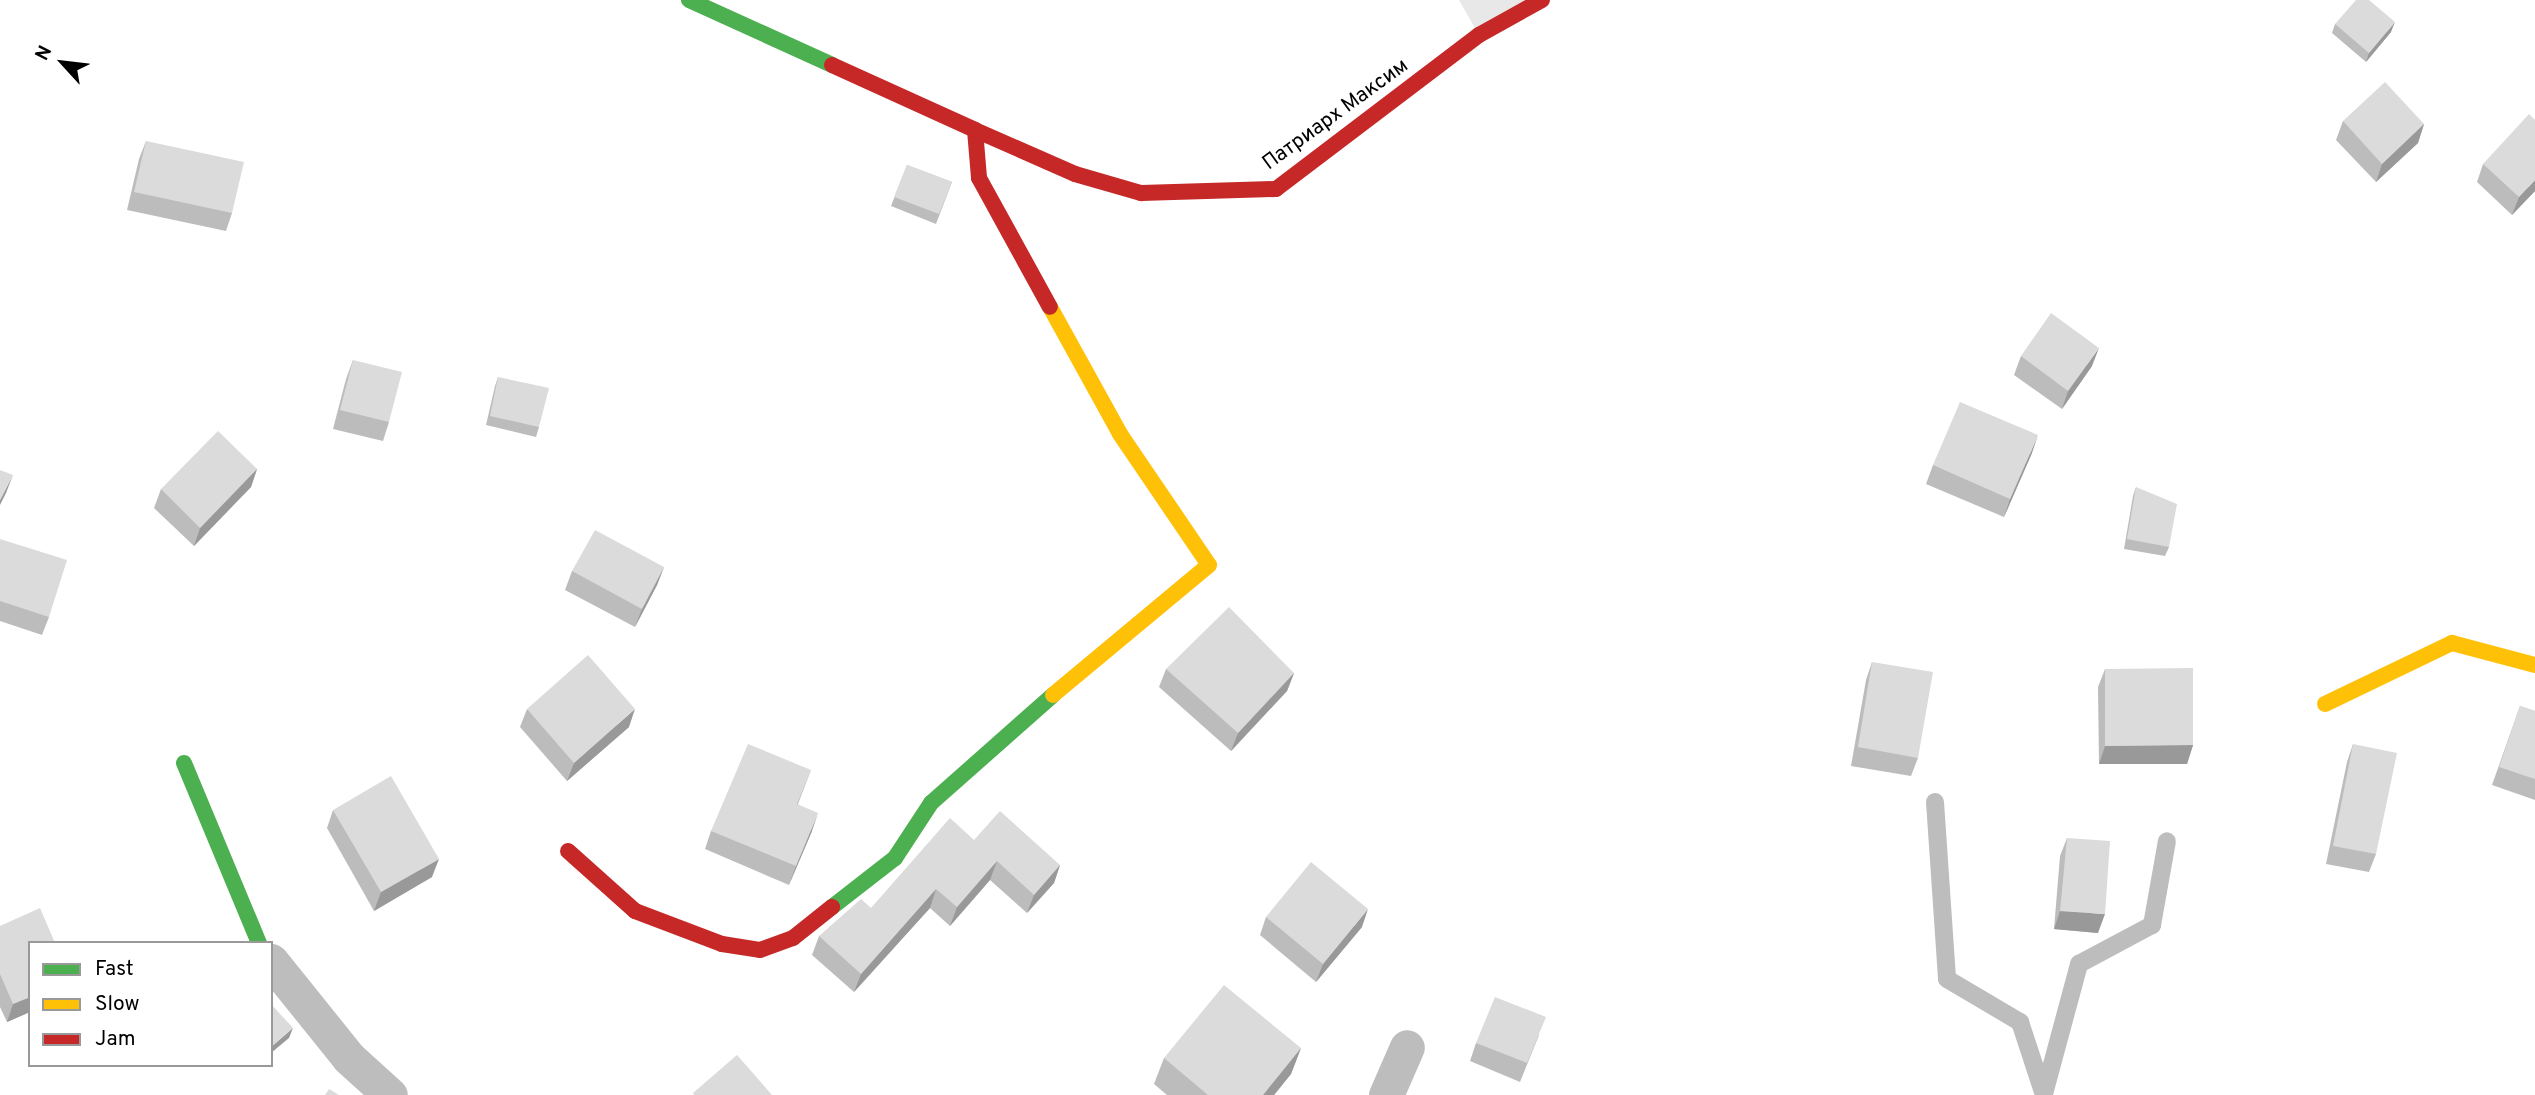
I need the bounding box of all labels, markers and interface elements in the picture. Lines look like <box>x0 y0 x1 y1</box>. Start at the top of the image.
north arrow <box>28 28 98 98</box>
text: N <box>30 42 58 65</box>
street label: Патриарх Максим <box>1258 54 1414 176</box>
legend <box>28 941 273 1067</box>
text: Fast <box>95 956 134 983</box>
text: Slow <box>95 991 140 1018</box>
text: Jam <box>95 1026 136 1053</box>

